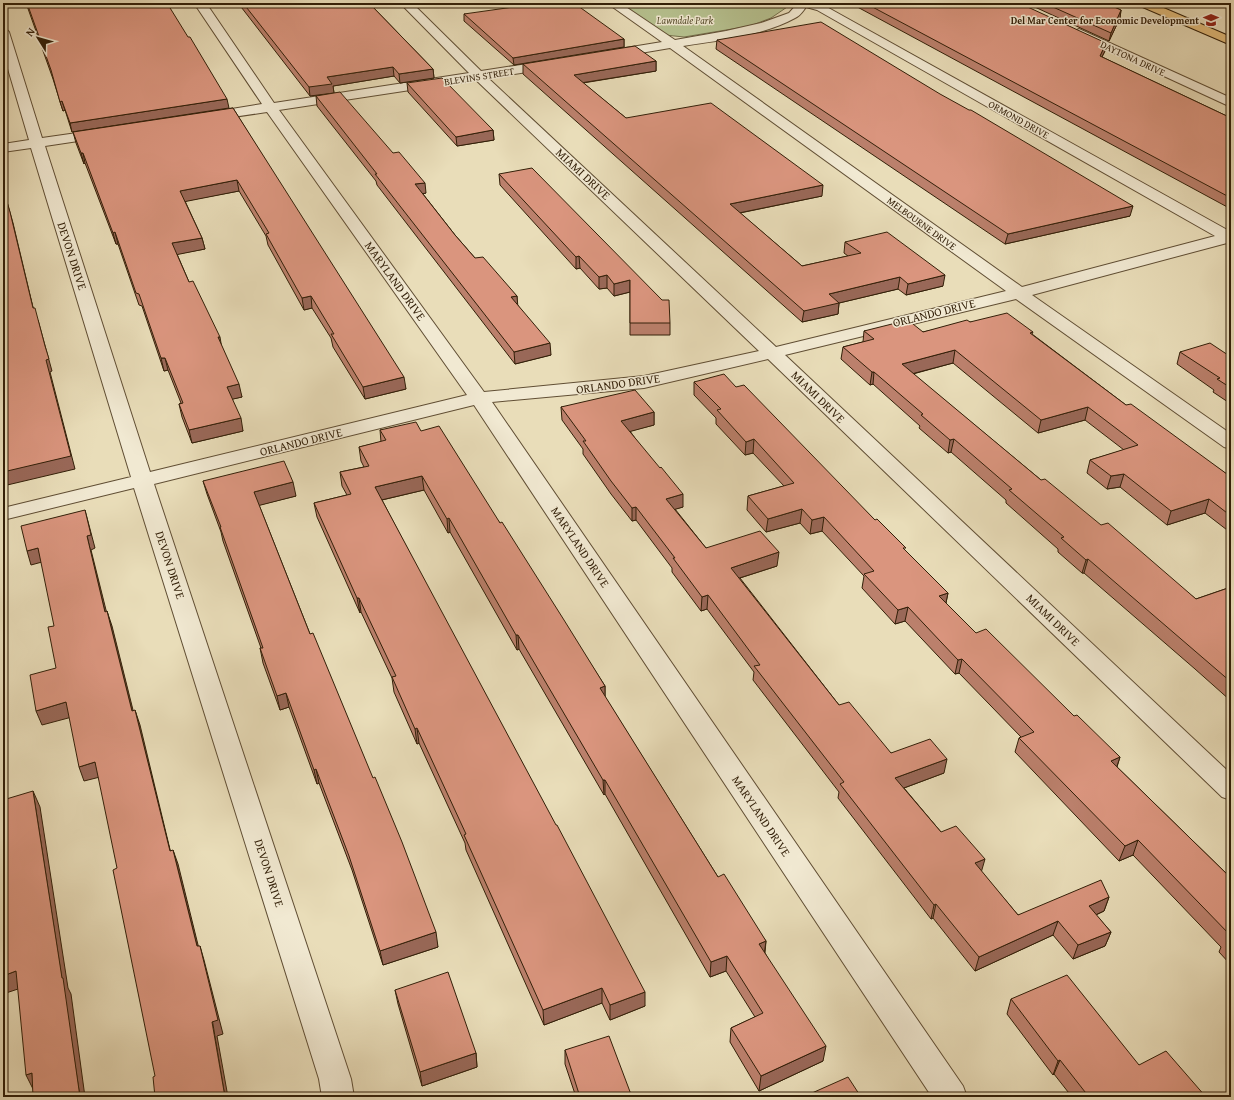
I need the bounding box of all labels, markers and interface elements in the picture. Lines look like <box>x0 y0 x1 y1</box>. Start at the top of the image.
school or university icon: Del Mar Center for Economic Development <box>1202 11 1220 29</box>
park label: Lawndale Park <box>656 13 714 28</box>
place label: Del Mar Center for Economic Development <box>1011 13 1199 28</box>
north arrow <box>18 18 58 58</box>
text: N <box>21 24 39 40</box>
street label: DAYTONA DRIVE <box>1098 37 1168 80</box>
street label: BLEVINS STREET <box>443 63 516 89</box>
street label: ORMOND DRIVE <box>986 97 1052 142</box>
street label: MIAMI DRIVE <box>552 144 614 203</box>
street label: MELBOURNE DRIVE <box>884 193 959 254</box>
street label: DEVON DRIVE <box>54 220 91 292</box>
street label: MARYLAND DRIVE <box>361 238 430 324</box>
street label: ORLANDO DRIVE <box>891 294 977 331</box>
street label: MIAMI DRIVE <box>788 367 849 427</box>
street label: ORLANDO DRIVE <box>575 369 661 398</box>
street label: ORLANDO DRIVE <box>258 423 344 460</box>
street label: MARYLAND DRIVE <box>547 503 614 590</box>
street label: DEVON DRIVE <box>152 529 189 601</box>
street label: MIAMI DRIVE <box>1023 590 1084 650</box>
street label: MARYLAND DRIVE <box>728 772 795 859</box>
street label: DEVON DRIVE <box>251 837 288 909</box>

